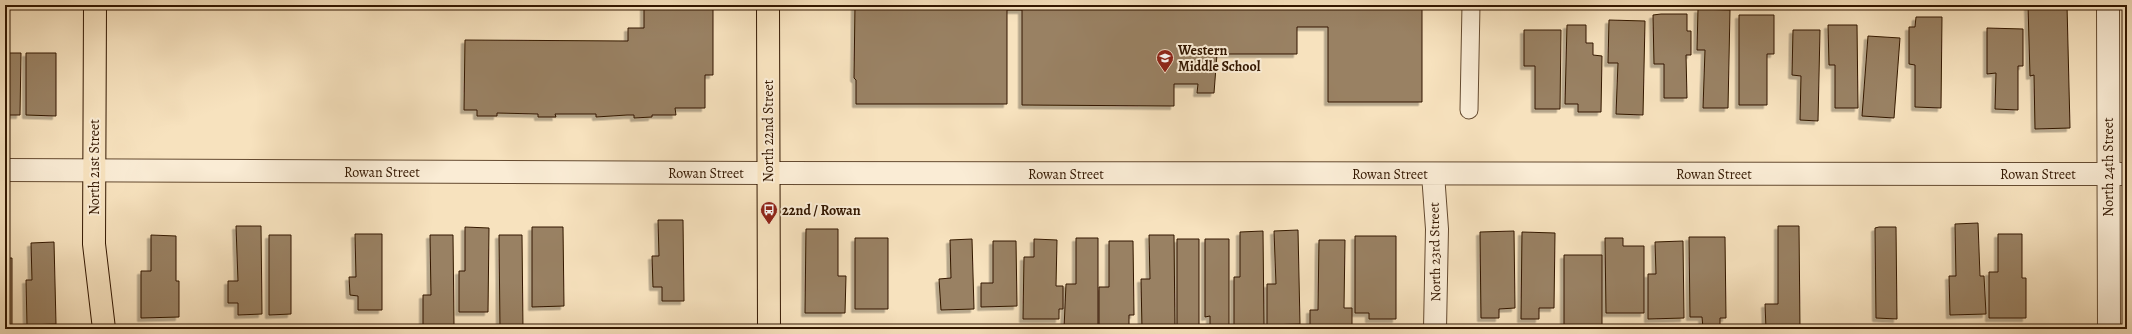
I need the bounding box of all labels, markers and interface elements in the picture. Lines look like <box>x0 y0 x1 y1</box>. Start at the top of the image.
place label: Western Middle School <box>1177 41 1261 76</box>
school or university icon: Western Middle School <box>1155 48 1175 73</box>
street label: North 22nd Street <box>759 79 778 182</box>
street label: North 24th Street <box>2099 117 2118 217</box>
street label: North 21st Street <box>85 119 104 215</box>
street label: Rowan Street <box>344 163 420 182</box>
street label: Rowan Street <box>668 164 744 183</box>
street label: Rowan Street <box>1028 165 1104 184</box>
street label: Rowan Street <box>1352 165 1428 184</box>
street label: Rowan Street <box>1676 165 1752 184</box>
street label: Rowan Street <box>2000 165 2076 184</box>
bus stop icon: 22nd / Rowan <box>759 200 779 225</box>
place label: 22nd / Rowan <box>782 201 861 220</box>
street label: North 23rd Street <box>1425 202 1445 302</box>

